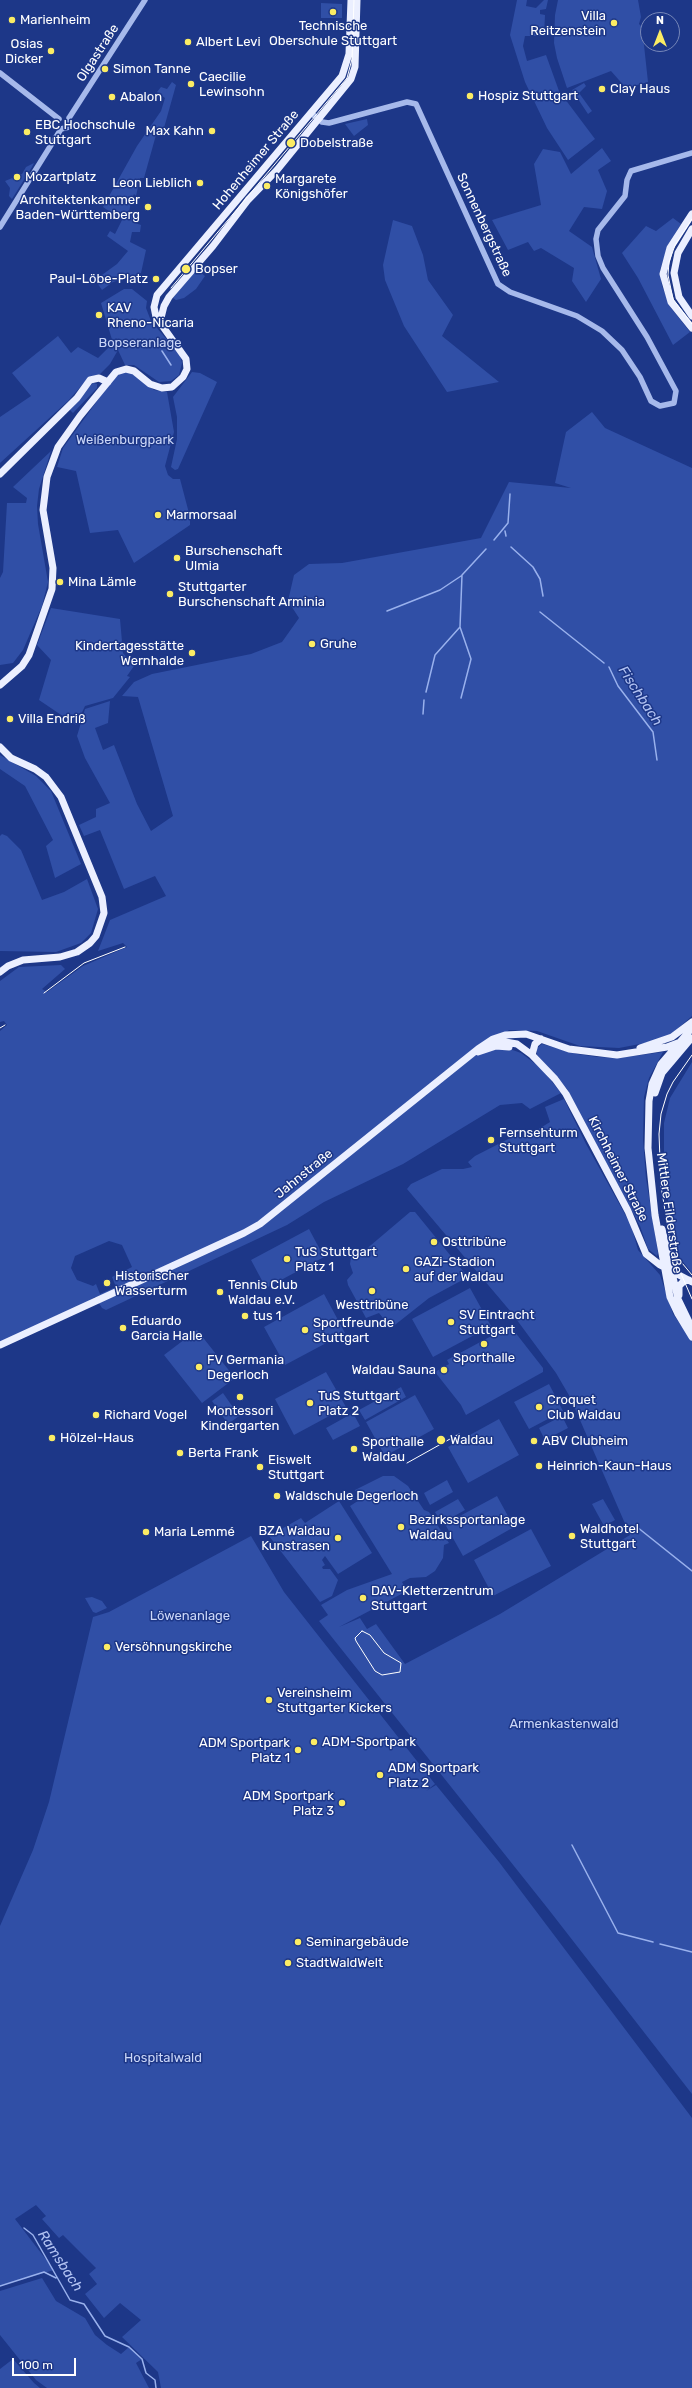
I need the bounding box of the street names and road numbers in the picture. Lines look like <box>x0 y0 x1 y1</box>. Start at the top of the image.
street label: Olgastraße <box>74 21 122 85</box>
street label: Hohenheimer Straße <box>210 107 302 213</box>
street label: Sonnenbergstraße <box>453 171 515 279</box>
street label: Kirchheimer Straße <box>585 1114 651 1224</box>
street label: Jahnstraße <box>272 1146 336 1202</box>
street label: Mittlere Filderstraße <box>653 1152 685 1274</box>

